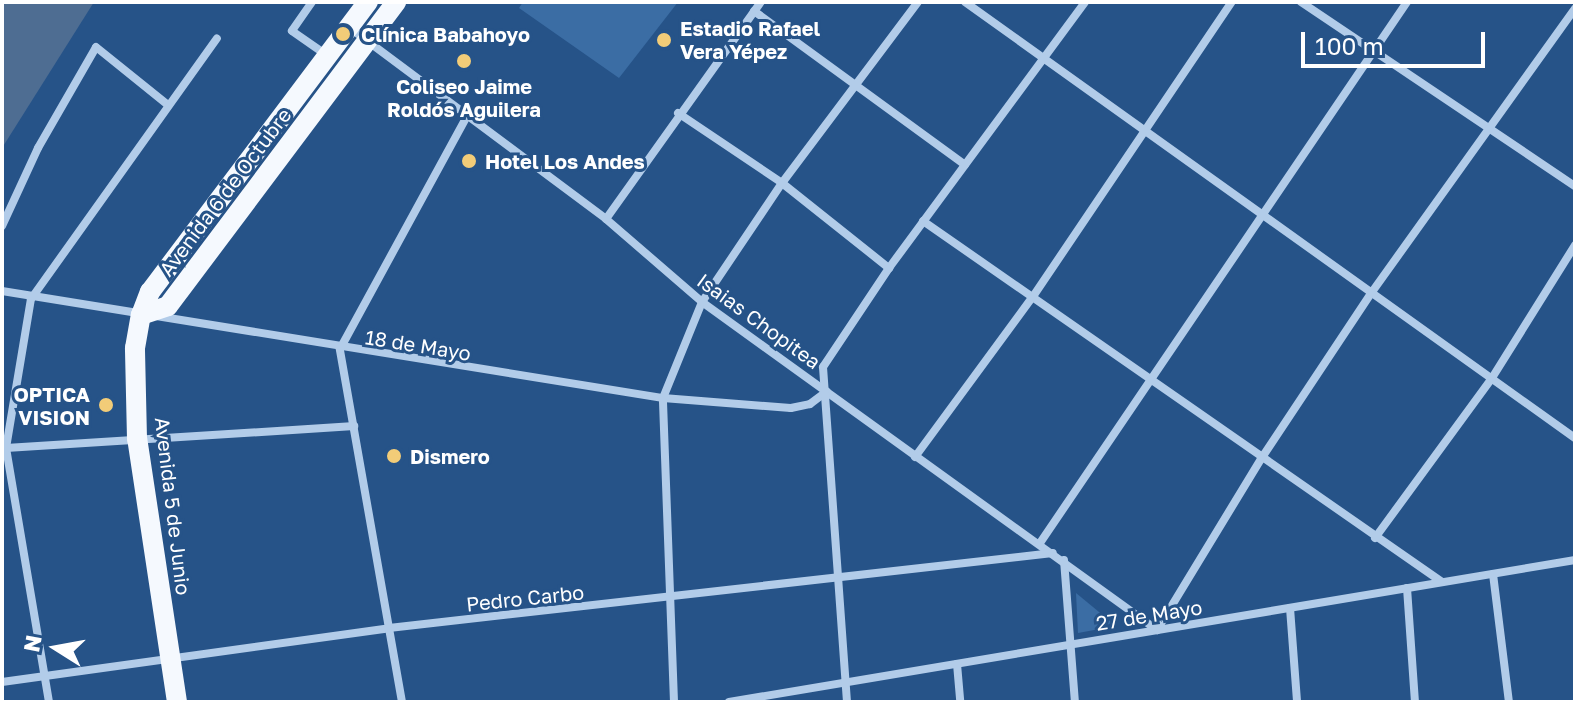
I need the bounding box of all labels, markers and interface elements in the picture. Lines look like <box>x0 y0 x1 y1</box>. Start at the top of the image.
place label: Estadio Rafael Vera Yépez <box>680 16 820 63</box>
scale bar <box>1305 16 1489 66</box>
place label: Clínica Babahoyo <box>361 22 530 46</box>
marker: Clínica Babahoyo <box>332 23 354 45</box>
marker: Estadio Rafael Vera Yépez <box>655 31 673 49</box>
text: 100 m <box>1315 31 1384 60</box>
marker: Coliseo Jaime Roldós Aguilera <box>455 52 473 70</box>
place label: Coliseo Jaime Roldós Aguilera <box>387 74 541 121</box>
street label: Avenida 6 de Octubre <box>154 103 296 281</box>
place label: Hotel Los Andes <box>485 149 645 173</box>
marker: Hotel Los Andes <box>460 152 478 170</box>
street label: Isaias Chopitea <box>693 268 825 374</box>
street label: 18 de Mayo <box>363 325 473 365</box>
place label: OPTICA VISION <box>13 382 90 429</box>
marker: OPTICA VISION <box>97 396 115 414</box>
street label: Avenida 5 de Junio <box>150 416 196 596</box>
place label: Dismero <box>410 444 490 468</box>
marker: Dismero <box>385 447 403 465</box>
street label: Pedro Carbo <box>465 580 585 616</box>
street label: 27 de Mayo <box>1094 595 1204 635</box>
north arrow <box>16 608 96 688</box>
text: N <box>17 633 47 654</box>

